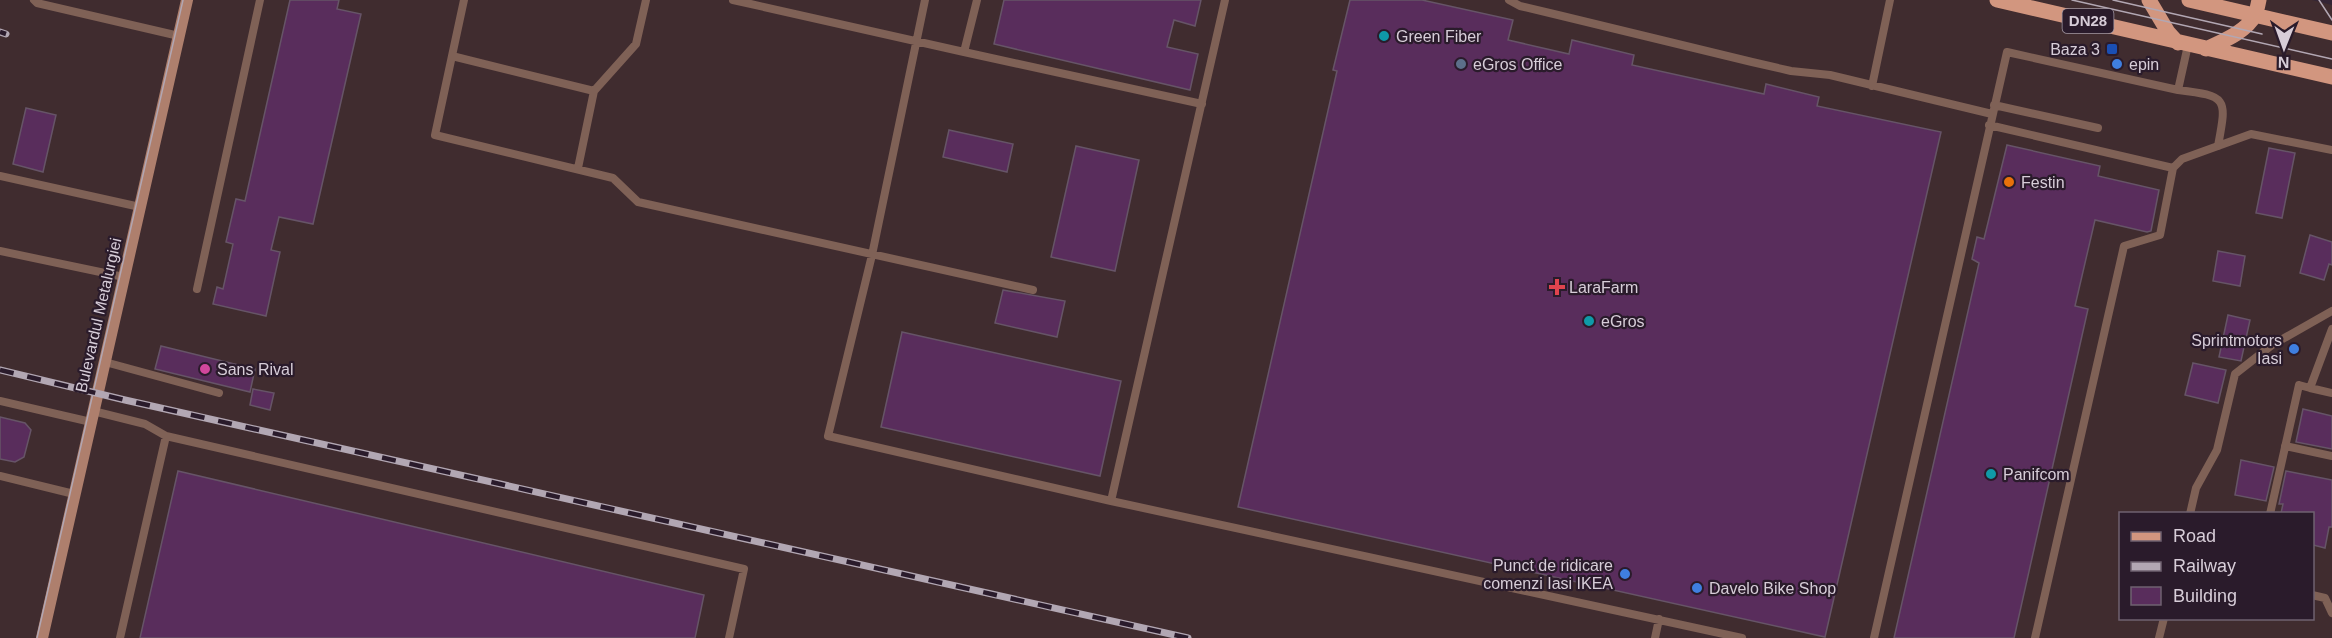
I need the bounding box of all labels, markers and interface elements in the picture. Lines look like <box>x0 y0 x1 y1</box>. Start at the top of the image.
road number: DN28 <box>2062 9 2114 33</box>
north arrow <box>2254 18 2314 78</box>
place label: Green Fiber <box>1396 28 1482 45</box>
marker: Green Fiber <box>1377 29 1391 43</box>
place label: Baza 3 <box>2050 41 2100 58</box>
marker: Baza 3 <box>2105 42 2119 56</box>
text: N <box>2278 54 2290 71</box>
place label: eGros Office <box>1473 56 1563 73</box>
place label: epin <box>2129 56 2159 73</box>
marker: eGros Office <box>1454 57 1468 71</box>
marker: epin <box>2110 57 2124 71</box>
place label: Festin <box>2021 174 2065 191</box>
marker: Festin <box>2002 175 2016 189</box>
street label: Bulevardul Metalurgiei <box>72 236 125 394</box>
place label: LaraFarm <box>1569 279 1638 296</box>
marker: LaraFarm <box>1550 280 1564 294</box>
place label: eGros <box>1601 313 1645 330</box>
marker: eGros <box>1582 314 1596 328</box>
place label: Sprintmotors Iasi <box>2191 332 2282 367</box>
marker: Sprintmotors Iasi <box>2287 342 2301 356</box>
place label: Sans Rival <box>217 361 293 378</box>
marker: Sans Rival <box>198 362 212 376</box>
place label: Panifcom <box>2003 466 2070 483</box>
marker: Panifcom <box>1984 467 1998 481</box>
legend <box>2119 512 2314 620</box>
text: Road <box>2173 526 2216 546</box>
text: Railway <box>2173 556 2236 576</box>
place label: Punct de ridicare comenzi Iasi IKEA <box>1483 557 1613 592</box>
marker: Punct de ridicare comenzi Iasi IKEA <box>1618 567 1632 581</box>
place label: Davelo Bike Shop <box>1709 580 1836 597</box>
marker: Davelo Bike Shop <box>1690 581 1704 595</box>
text: Building <box>2173 586 2237 606</box>

